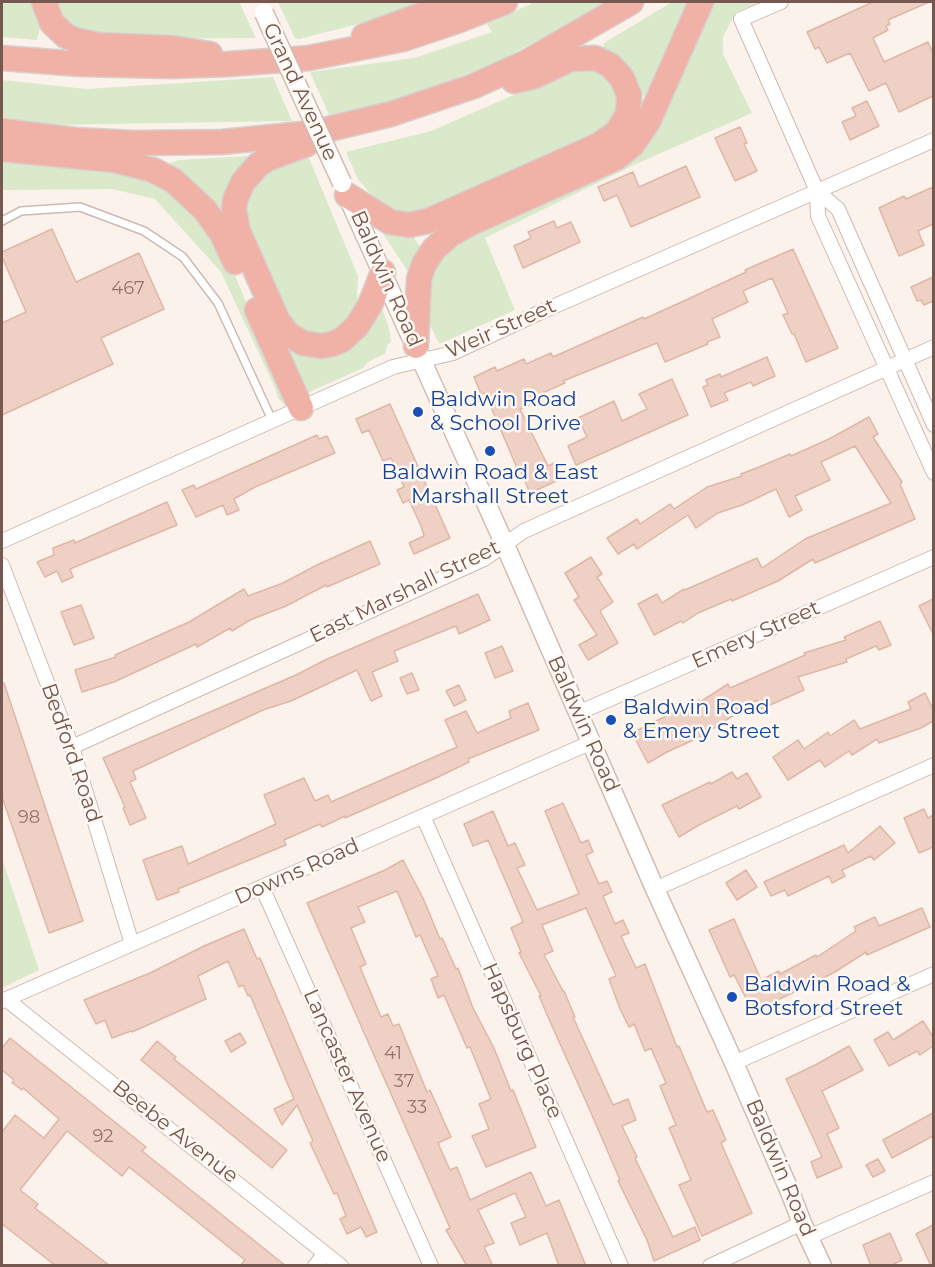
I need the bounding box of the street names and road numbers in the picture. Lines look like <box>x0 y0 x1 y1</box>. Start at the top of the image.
street label: Grand Avenue <box>257 19 343 165</box>
street label: Baldwin Road <box>345 207 427 351</box>
street label: Weir Street <box>442 294 560 364</box>
street label: East Marshall Street <box>306 535 504 649</box>
street label: Emery Street <box>688 595 824 675</box>
street label: Baldwin Road <box>542 652 624 796</box>
street label: Bedford Road <box>35 680 107 826</box>
street label: Downs Road <box>231 833 363 911</box>
street label: Hapsburg Place <box>476 959 568 1123</box>
street label: Lancaster Avenue <box>297 985 397 1167</box>
street label: Beebe Avenue <box>107 1075 243 1189</box>
street label: Baldwin Road <box>740 1096 820 1240</box>

